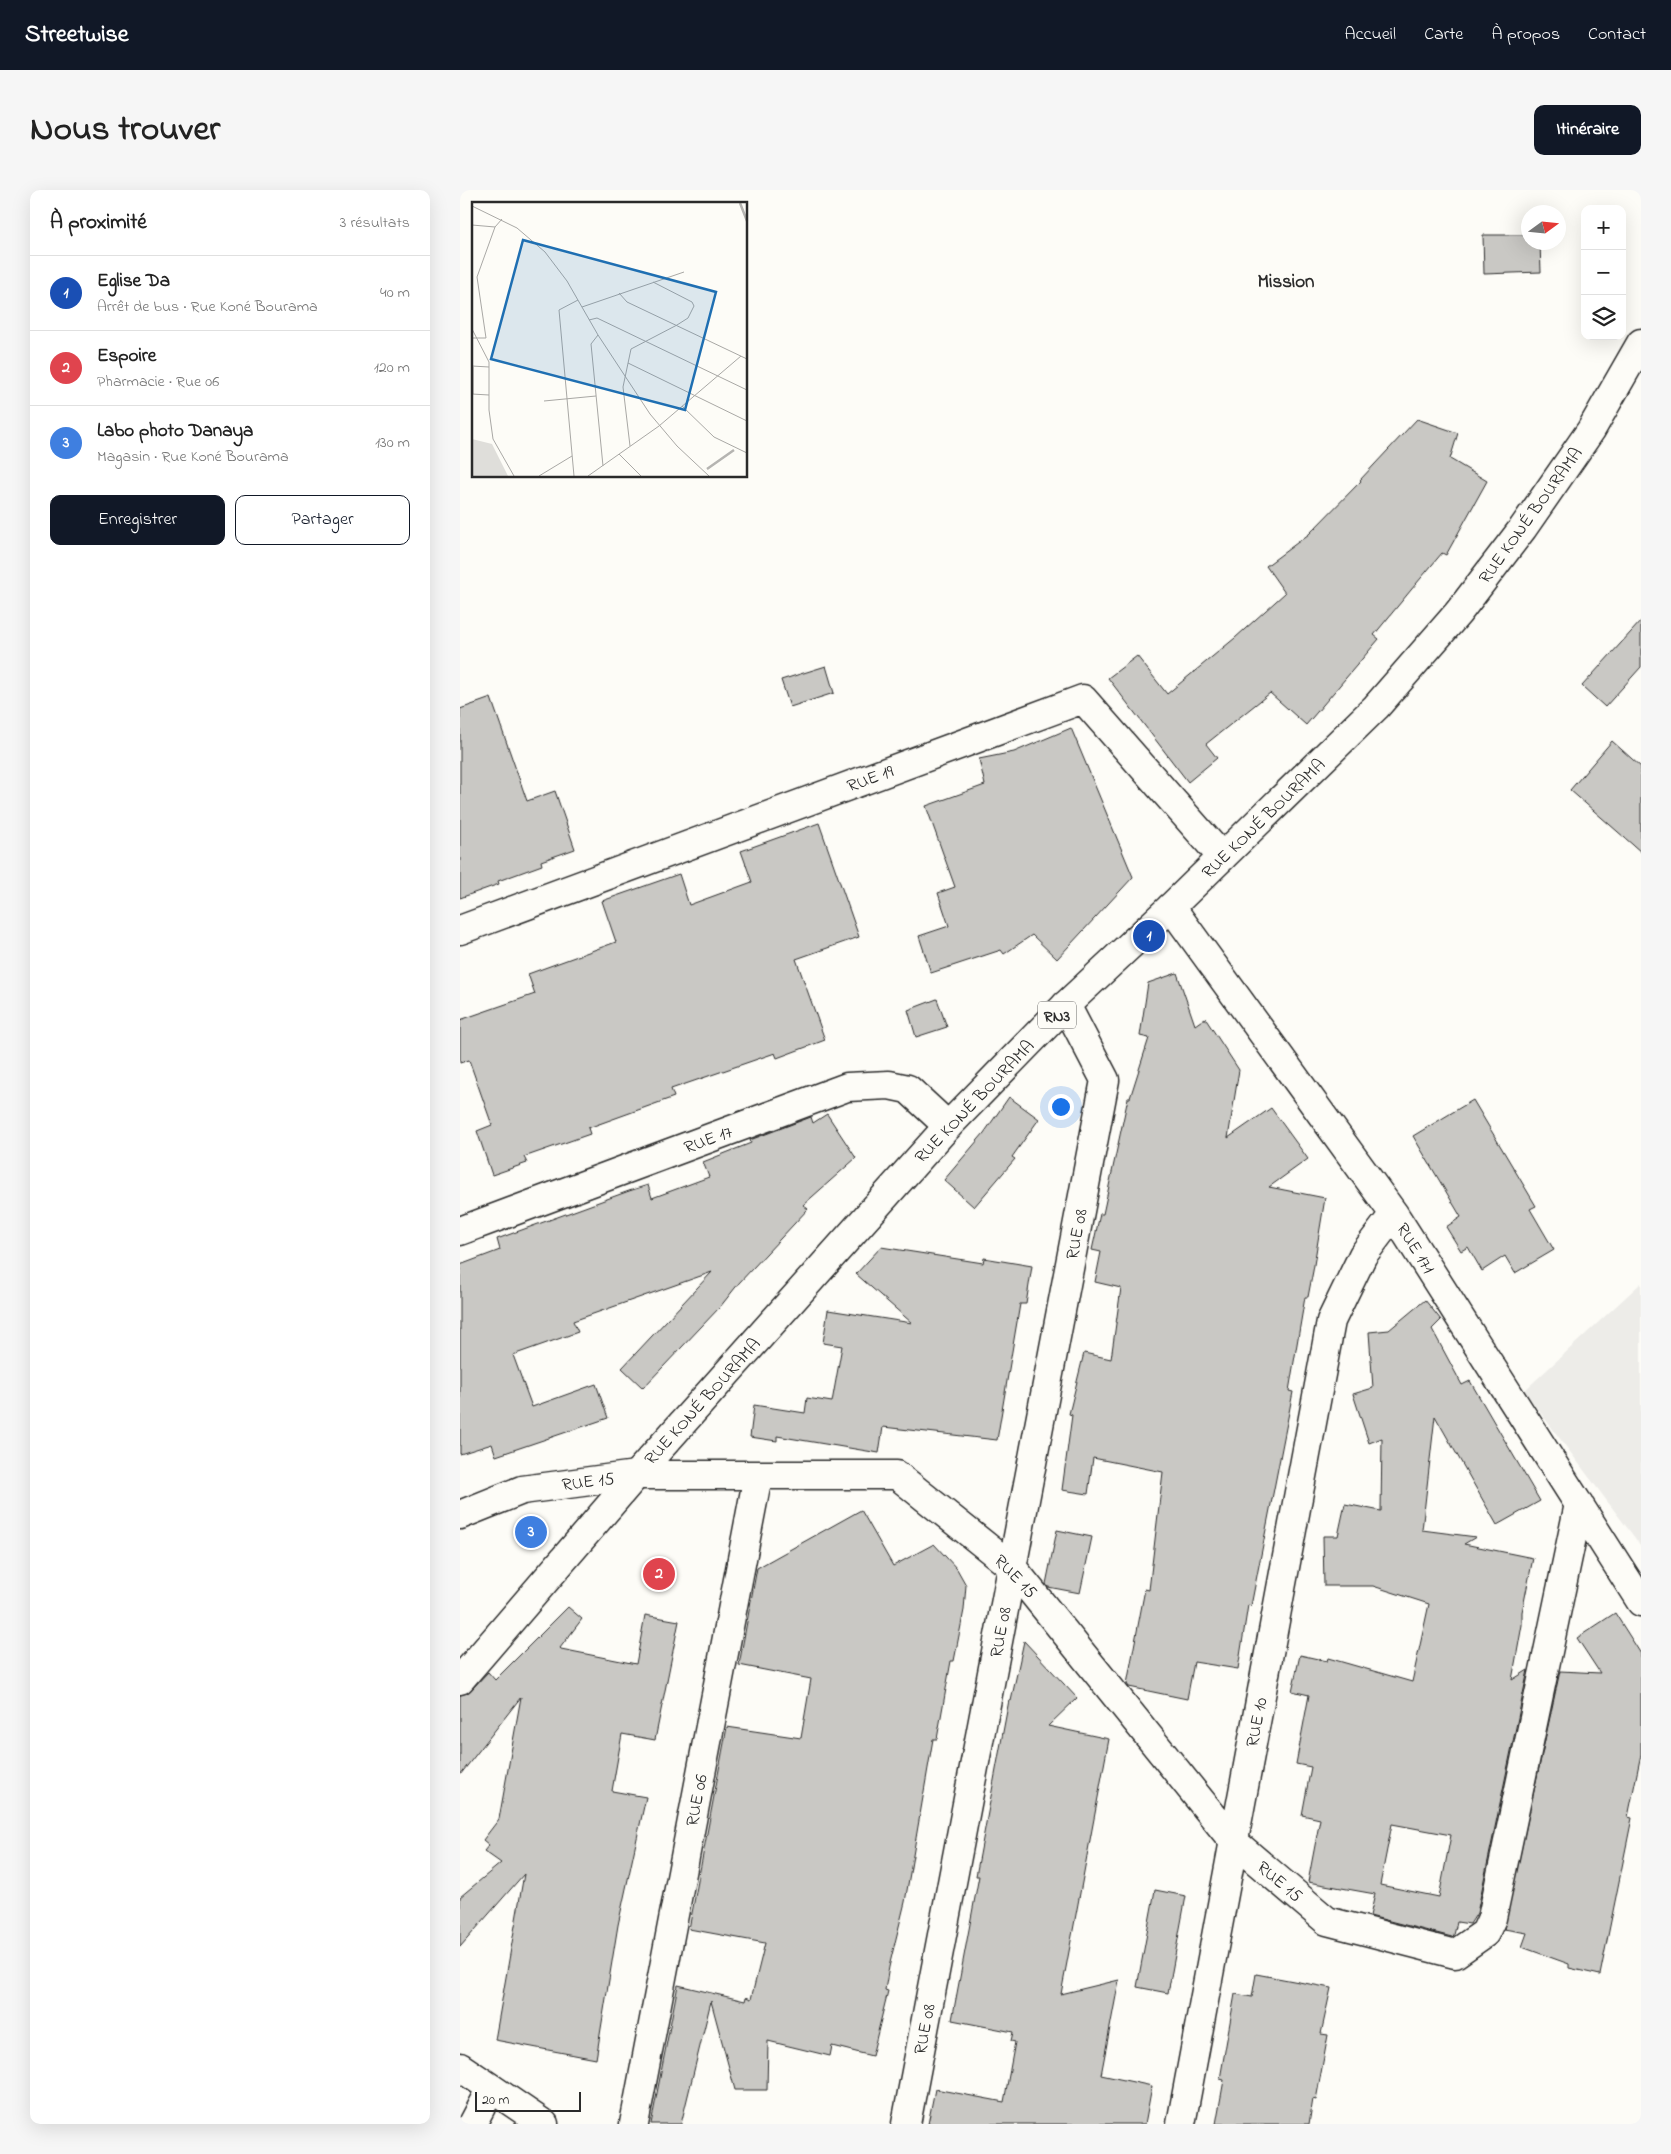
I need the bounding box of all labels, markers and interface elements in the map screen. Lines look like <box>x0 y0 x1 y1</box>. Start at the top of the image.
text: Streetwise <box>25 18 129 53</box>
text: Accueil <box>1344 22 1396 48</box>
text: Carte <box>1424 22 1463 48</box>
text: À propos <box>1491 22 1560 48</box>
text: Contact <box>1588 22 1646 48</box>
text: Nous trouver <box>30 105 220 156</box>
button: Itinéraire <box>1534 105 1641 155</box>
inset map <box>472 202 748 478</box>
north arrow <box>1521 205 1566 250</box>
map controls <box>1581 205 1626 340</box>
button: + <box>1581 205 1626 250</box>
text: À proximité <box>50 208 147 238</box>
text: 3 résultats <box>340 211 410 235</box>
button: − <box>1581 250 1626 295</box>
text: Eglise Da <box>97 268 170 295</box>
district label: Mission <box>1258 269 1314 296</box>
text: 1 <box>63 281 69 305</box>
text: 40 m <box>380 281 410 305</box>
text: Arrêt de bus · Rue Koné Bourama <box>97 295 318 319</box>
button: layers <box>1581 295 1626 340</box>
text: Espoire <box>97 343 156 370</box>
text: 2 <box>62 356 70 380</box>
text: 120 m <box>374 356 410 380</box>
text: Pharmacie · Rue 06 <box>97 370 219 394</box>
text: Labo photo Danaya <box>97 418 253 445</box>
text: 3 <box>63 431 69 455</box>
text: 130 m <box>375 431 410 455</box>
street label: RUE KONÉ BOURAMA <box>1473 443 1590 590</box>
text: Magasin · Rue Koné Bourama <box>97 445 289 469</box>
button: Enregistrer <box>50 495 225 545</box>
button: Partager <box>235 495 410 545</box>
street label: RUE KONÉ BOURAMA <box>1197 753 1332 885</box>
street label: RUE 19 <box>844 759 898 800</box>
pin: 1 <box>1133 917 1165 955</box>
road number: RN3 <box>1038 1002 1076 1028</box>
street label: RUE KONÉ BOURAMA <box>909 1035 1041 1170</box>
your location <box>1048 1094 1074 1120</box>
street label: RUE 17 <box>681 1120 737 1162</box>
street label: RUE 08 <box>1060 1206 1096 1262</box>
street label: RUE 171 <box>1389 1219 1440 1280</box>
street label: RUE KONÉ BOURAMA <box>639 1333 768 1472</box>
street label: RUE 15 <box>560 1467 616 1499</box>
pin: 3 <box>515 1513 547 1551</box>
street label: RUE 15 <box>987 1549 1042 1605</box>
pin: 2 <box>643 1555 675 1593</box>
street label: RUE 08 <box>984 1604 1020 1660</box>
street label: RUE 10 <box>1240 1695 1276 1750</box>
street label: RUE 06 <box>680 1772 716 1829</box>
street label: RUE 15 <box>1250 1856 1307 1909</box>
street label: RUE 08 <box>908 2001 944 2057</box>
scale bar <box>475 2089 581 2112</box>
text: 20 m <box>482 2090 509 2111</box>

